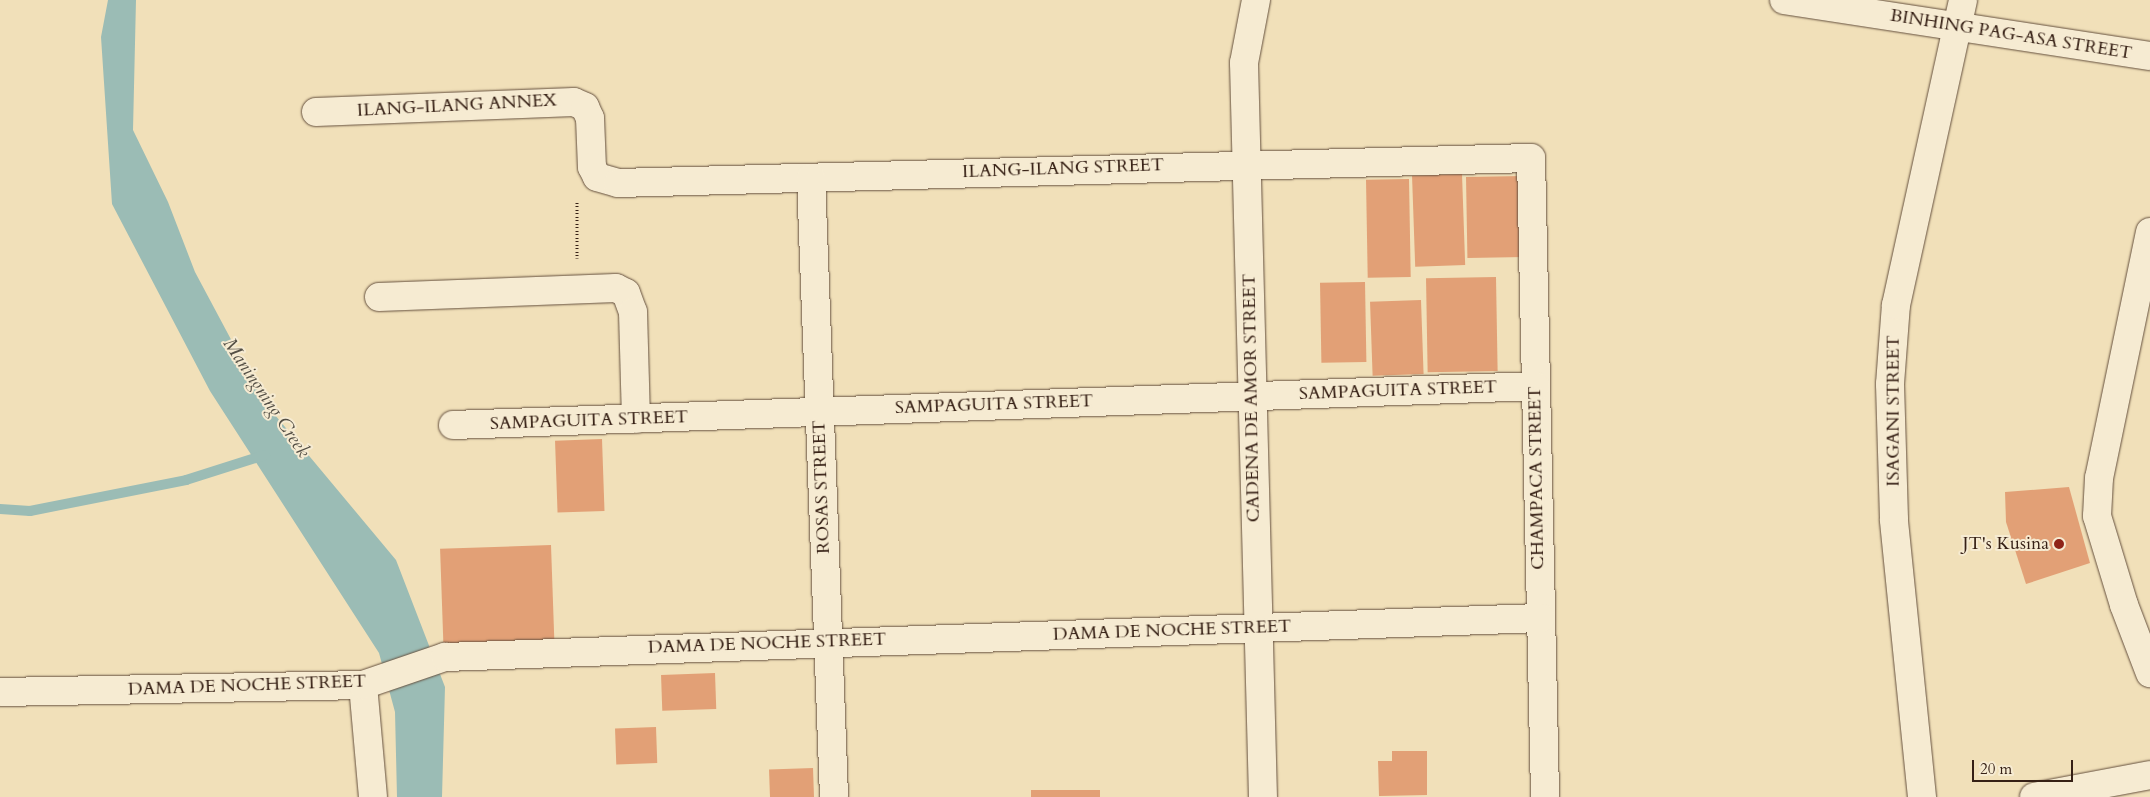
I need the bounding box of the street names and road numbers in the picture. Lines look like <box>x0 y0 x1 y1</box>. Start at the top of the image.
street label: BINHING PAG-ASA STREET <box>1888 5 2134 65</box>
street label: ILANG-ILANG ANNEX <box>356 90 558 122</box>
street label: ILANG-ILANG STREET <box>962 155 1164 183</box>
street label: CADENA DE AMOR STREET <box>1239 274 1265 522</box>
street label: ISAGANI STREET <box>1883 335 1905 487</box>
street label: SAMPAGUITA STREET <box>1299 377 1497 405</box>
street label: CHAMPACA STREET <box>1525 386 1549 570</box>
street label: SAMPAGUITA STREET <box>895 391 1093 419</box>
street label: SAMPAGUITA STREET <box>490 407 688 435</box>
street label: ROSAS STREET <box>809 420 835 554</box>
street label: DAMA DE NOCHE STREET <box>1053 616 1291 646</box>
street label: DAMA DE NOCHE STREET <box>648 629 886 659</box>
street label: DAMA DE NOCHE STREET <box>128 671 366 701</box>

